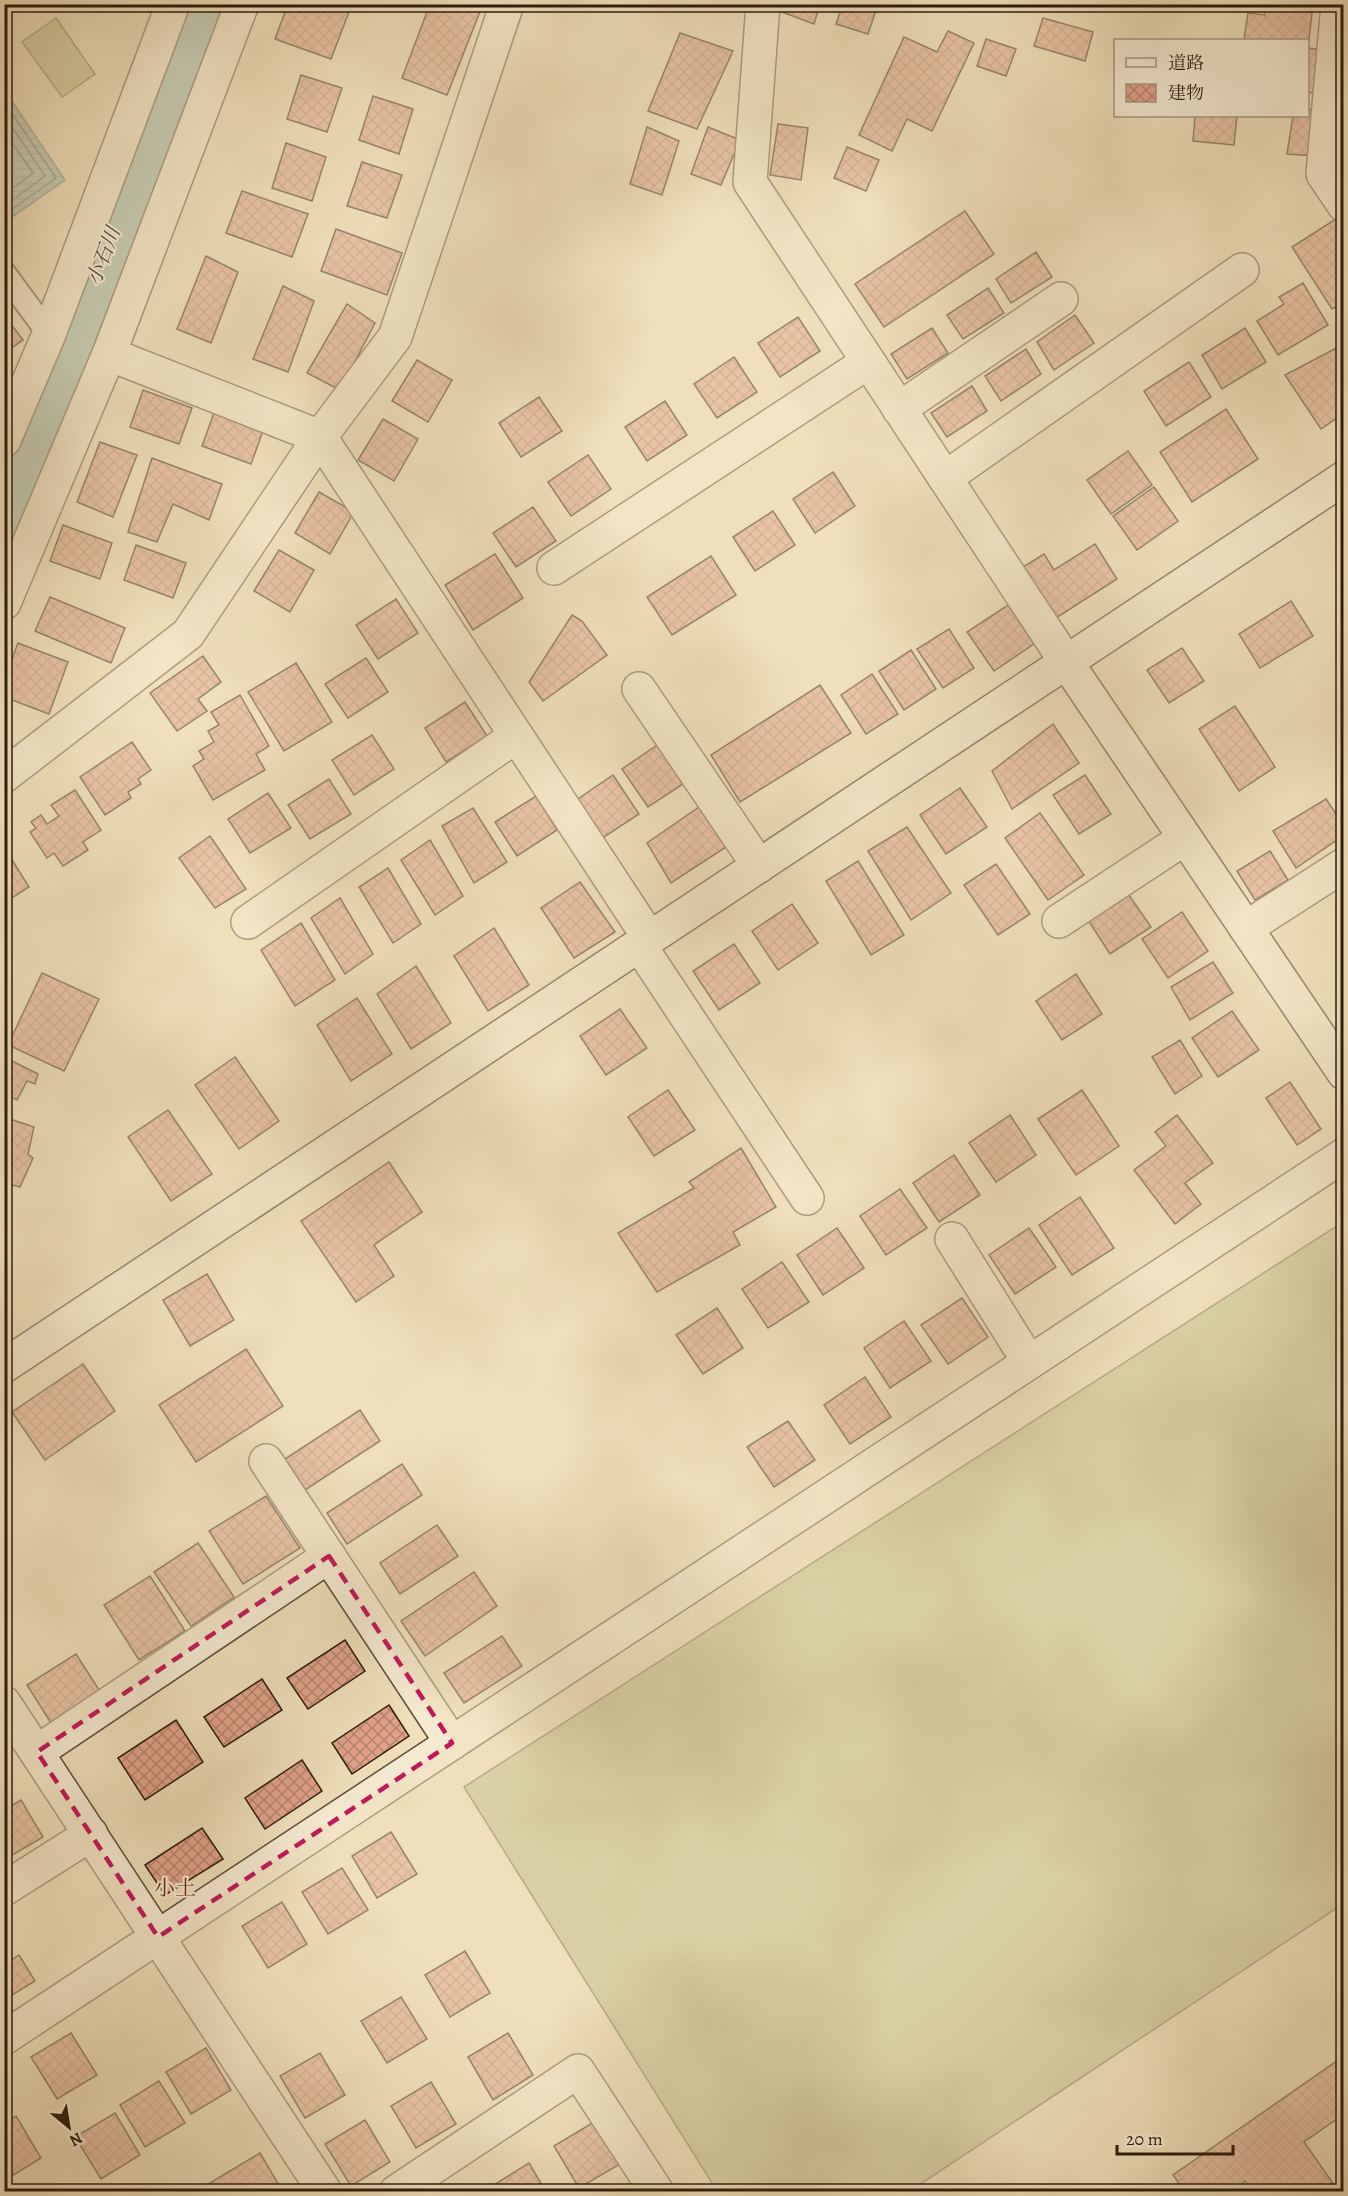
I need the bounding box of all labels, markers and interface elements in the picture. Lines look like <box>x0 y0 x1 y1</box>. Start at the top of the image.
legend <box>1114 39 1309 117</box>
text: 道路 <box>1168 51 1204 75</box>
text: 建物 <box>1168 81 1204 105</box>
water label: 小石川 <box>80 221 128 289</box>
district label: 小土 <box>154 1874 196 1902</box>
north arrow <box>39 2097 99 2157</box>
scale bar <box>1117 2118 1232 2156</box>
text: N <box>65 2127 87 2152</box>
text: 20 m <box>1126 2127 1163 2151</box>

